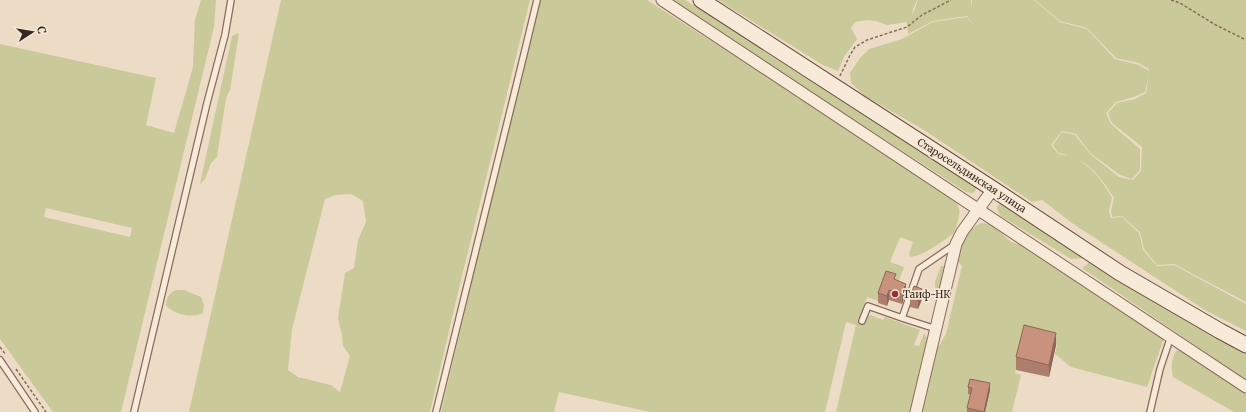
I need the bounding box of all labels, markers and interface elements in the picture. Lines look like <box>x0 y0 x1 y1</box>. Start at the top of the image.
north arrow <box>12 12 52 52</box>
text: С <box>34 25 49 35</box>
street label: Старосельдинская улица <box>915 135 1029 216</box>
place label: Таиф-НК <box>903 288 950 301</box>
marker: Таиф-НК <box>890 289 900 299</box>

